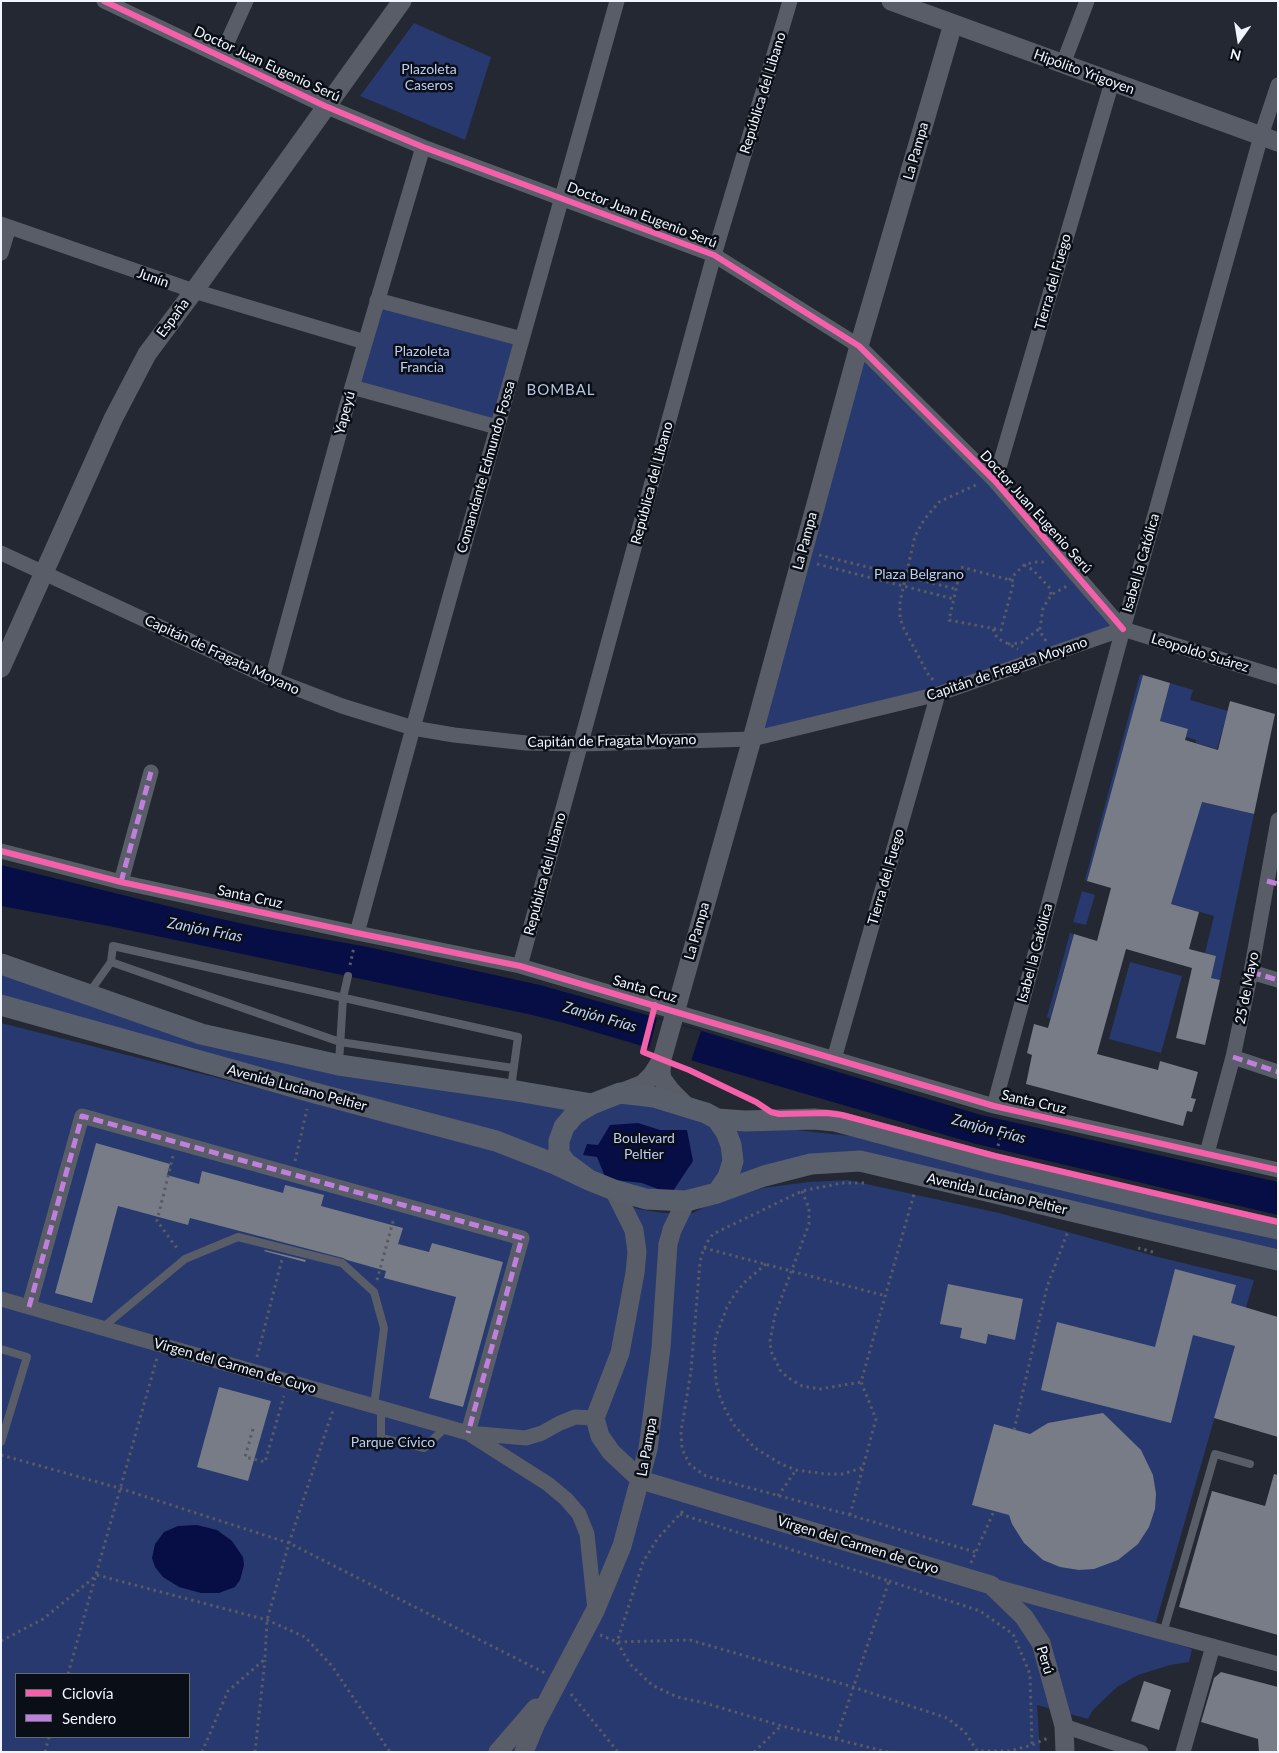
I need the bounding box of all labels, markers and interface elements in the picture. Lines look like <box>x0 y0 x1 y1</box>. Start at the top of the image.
north arrow <box>1214 15 1264 65</box>
street label: Doctor Juan Eugenio Serú <box>191 23 343 105</box>
street label: República del Libano <box>737 30 789 156</box>
street label: Hipólito Yrigoyen <box>1031 46 1137 98</box>
text: N <box>1228 46 1243 65</box>
park label: Plazoleta Caseros <box>401 61 457 94</box>
street label: La Pampa <box>900 120 932 182</box>
street label: Doctor Juan Eugenio Serú <box>565 179 719 251</box>
street label: Tierra del Fuego <box>1031 232 1075 332</box>
street label: Junín <box>135 265 171 291</box>
street label: España <box>153 296 193 340</box>
park label: Plazoleta Francia <box>394 343 450 376</box>
street label: Comandante Edmundo Fossa <box>453 379 519 555</box>
district label: BOMBAL <box>526 381 596 399</box>
street label: Yapeyú <box>331 389 359 437</box>
street label: República del Libano <box>628 420 676 546</box>
street label: Doctor Juan Eugenio Serú <box>976 447 1096 577</box>
street label: La Pampa <box>789 510 821 572</box>
street label: Isabel la Católica <box>1119 512 1163 614</box>
park label: Plaza Belgrano <box>874 566 964 582</box>
street label: Capitán de Fragata Moyano <box>142 612 302 698</box>
street label: Leopoldo Suárez <box>1149 630 1251 676</box>
street label: Capitán de Fragata Moyano <box>924 634 1090 704</box>
street label: Capitán de Fragata Moyano <box>527 731 697 751</box>
street label: República del Libano <box>521 811 569 937</box>
street label: Tierra del Fuego <box>864 827 908 927</box>
street label: Santa Cruz <box>216 882 284 912</box>
street label: La Pampa <box>681 900 713 962</box>
street label: Isabel la Católica <box>1014 901 1056 1005</box>
water label: Zanjón Frías <box>166 914 244 946</box>
street label: 25 de Mayo <box>1232 950 1262 1026</box>
street label: Santa Cruz <box>611 972 679 1006</box>
water label: Zanjón Frías <box>561 998 639 1036</box>
street label: Avenida Luciano Peltier <box>225 1061 369 1115</box>
street label: Santa Cruz <box>1000 1086 1068 1118</box>
water label: Zanjón Frías <box>950 1110 1028 1148</box>
park label: Boulevard Peltier <box>613 1130 675 1162</box>
street label: Avenida Luciano Peltier <box>925 1170 1069 1218</box>
street label: Virgen del Carmen de Cuyo <box>152 1335 318 1397</box>
street label: La Pampa <box>634 1416 660 1478</box>
park label: Parque Cívico <box>351 1434 435 1450</box>
street label: Virgen del Carmen de Cuyo <box>775 1512 941 1578</box>
street label: Perú <box>1033 1644 1057 1676</box>
legend <box>15 1673 190 1738</box>
text: Ciclovía <box>62 1684 113 1702</box>
text: Sendero <box>62 1709 116 1727</box>

